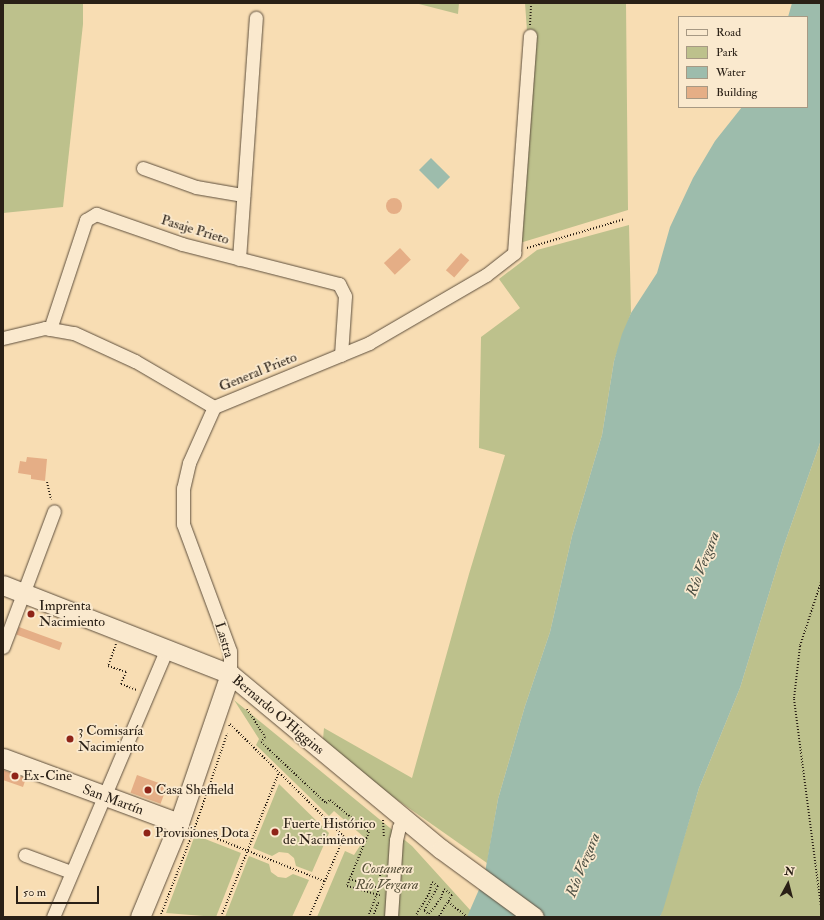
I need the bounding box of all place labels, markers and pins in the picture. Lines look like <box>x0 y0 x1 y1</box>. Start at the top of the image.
place label: Imprenta Nacimiento <box>39 598 105 630</box>
marker: Imprenta Nacimiento <box>26 609 36 619</box>
place label: 3 Comisaría Nacimiento <box>78 723 144 756</box>
marker: 3 Comisaría Nacimiento <box>65 734 75 744</box>
place label: Ex-Cine <box>23 768 72 784</box>
marker: Ex-Cine <box>10 771 20 781</box>
place label: Casa Sheffield <box>156 782 234 798</box>
marker: Casa Sheffield <box>143 785 153 795</box>
place label: Fuerte Histórico de Nacimiento <box>283 816 376 848</box>
place label: Provisiones Dota <box>155 825 249 841</box>
marker: Fuerte Histórico de Nacimiento <box>270 827 280 837</box>
marker: Provisiones Dota <box>142 828 152 838</box>

